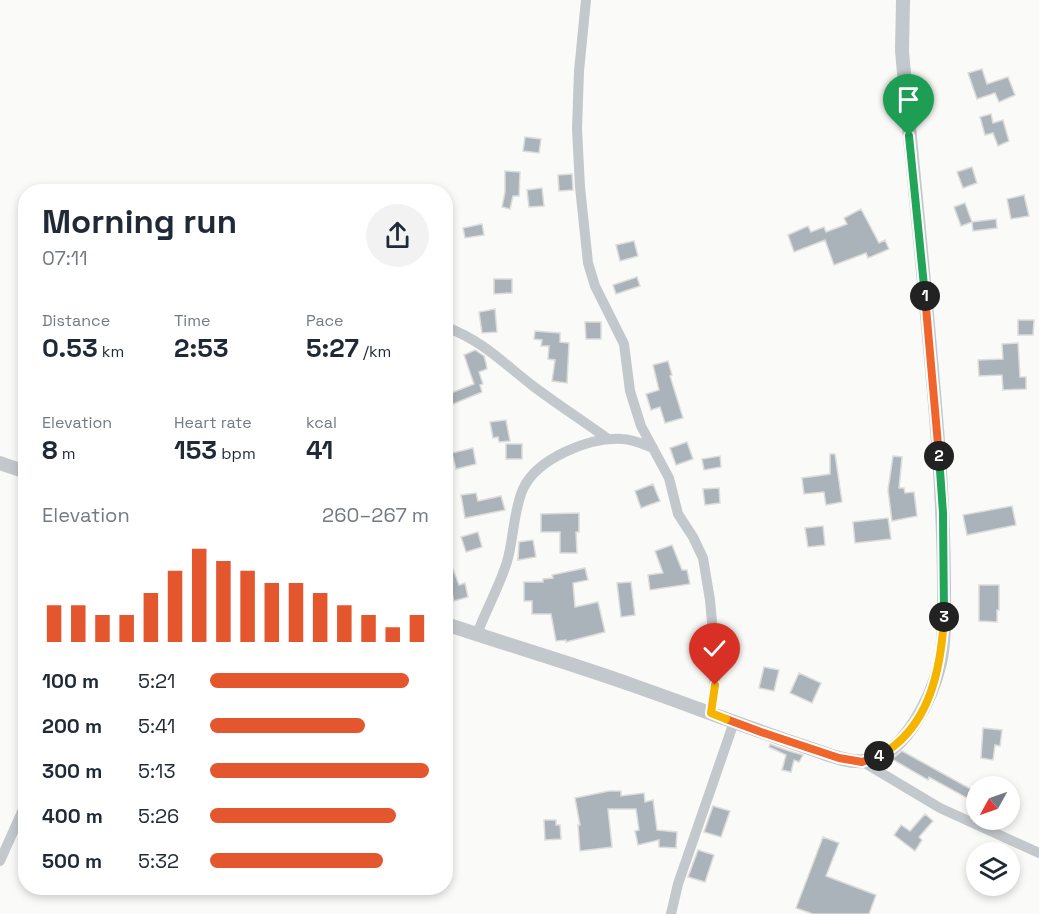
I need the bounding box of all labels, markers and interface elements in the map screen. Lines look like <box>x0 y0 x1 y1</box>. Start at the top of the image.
pin <box>883 74 934 136</box>
icon: arrive <box>892 83 925 116</box>
text: Morning run <box>42 201 237 243</box>
button: share <box>366 204 429 267</box>
text: 07:11 <box>42 245 88 271</box>
pin: 1 <box>910 281 940 311</box>
text: 1 <box>921 285 929 306</box>
text: Distance <box>42 310 110 331</box>
text: Time <box>174 310 210 331</box>
text: Pace <box>306 310 343 331</box>
text: 0.53 <box>42 331 98 365</box>
text: 2:53 <box>174 331 229 365</box>
text: 5:27 <box>306 331 359 365</box>
text: km <box>98 341 124 362</box>
text: /km <box>359 341 391 362</box>
text: Elevation <box>42 412 112 433</box>
text: Heart rate <box>174 412 252 433</box>
text: kcal <box>306 412 337 433</box>
text: 8 <box>42 433 58 467</box>
text: 153 <box>174 433 217 467</box>
text: 41 <box>306 433 333 467</box>
pin: 2 <box>924 441 954 471</box>
text: m <box>58 443 75 464</box>
text: bpm <box>217 443 256 464</box>
text: 2 <box>934 445 944 466</box>
text: Elevation <box>42 502 130 528</box>
text: 260–267 m <box>322 502 429 528</box>
pin: 3 <box>929 602 959 632</box>
text: 3 <box>939 606 949 627</box>
pin <box>689 623 740 685</box>
icon: check <box>698 632 731 665</box>
text: 100 m <box>42 668 99 694</box>
text: 5:21 <box>138 668 175 694</box>
text: 200 m <box>42 713 102 739</box>
text: 5:41 <box>138 713 175 739</box>
pin: 4 <box>864 741 894 771</box>
text: 4 <box>874 745 884 766</box>
text: 300 m <box>42 758 102 784</box>
text: 5:13 <box>138 758 175 784</box>
north arrow <box>966 776 1020 830</box>
map controls <box>966 776 1020 896</box>
text: 400 m <box>42 803 103 829</box>
text: 5:26 <box>138 803 179 829</box>
button: layers <box>966 842 1020 896</box>
text: 500 m <box>42 848 102 874</box>
text: 5:32 <box>138 848 179 874</box>

